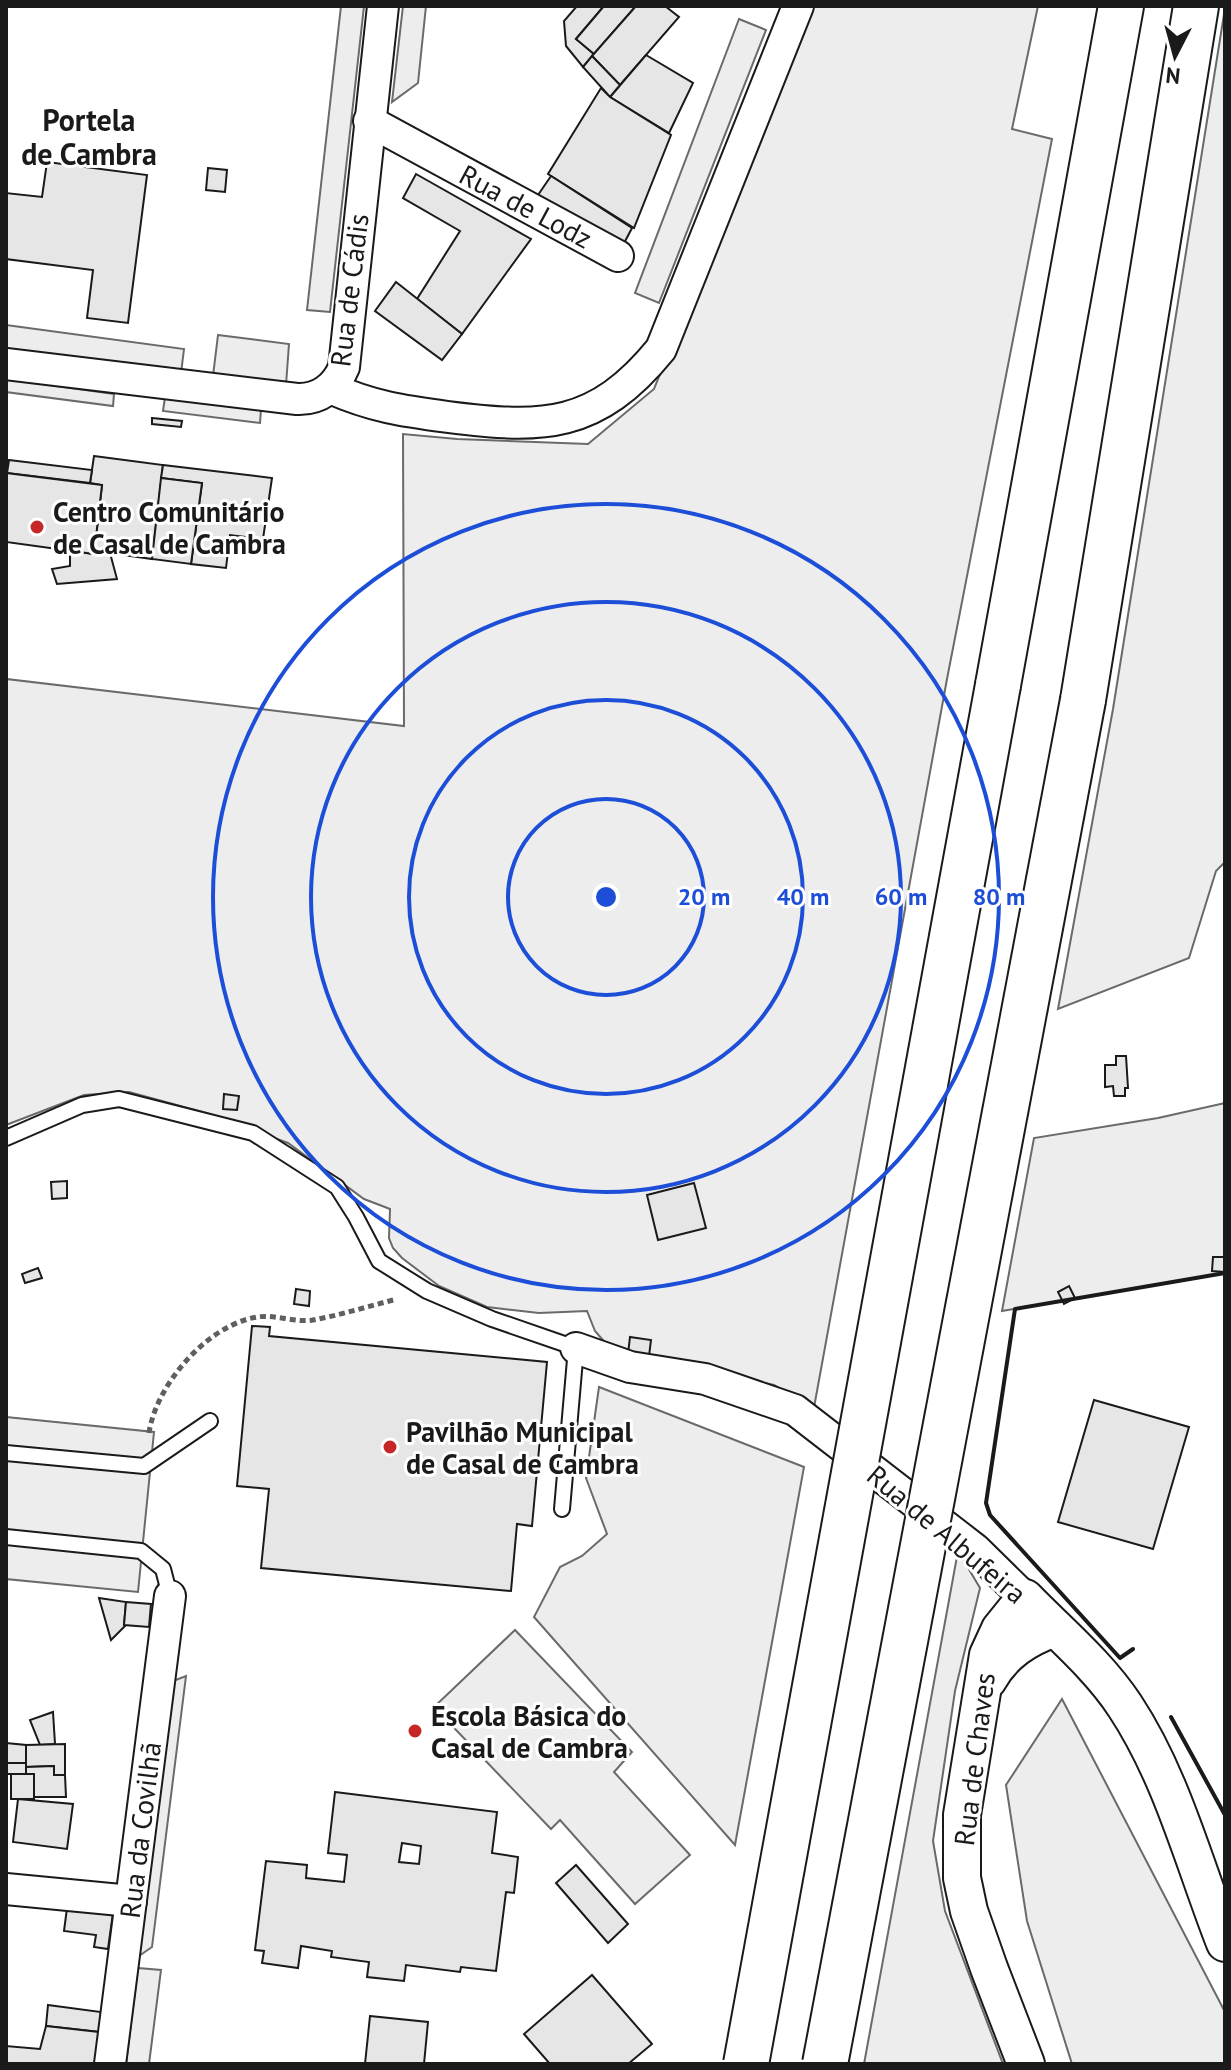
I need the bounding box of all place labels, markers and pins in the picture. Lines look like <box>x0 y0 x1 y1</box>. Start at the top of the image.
place label: Centro Comunitário de Casal de Cambra <box>53 493 286 562</box>
marker: Centro Comunitário de Casal de Cambra <box>28 518 46 536</box>
centre of rings <box>592 883 620 911</box>
place label: Pavilhão Municipal de Casal de Cambra <box>406 1413 639 1482</box>
marker: Pavilhão Municipal de Casal de Cambra <box>381 1438 399 1456</box>
place label: Escola Básica do Casal de Cambra <box>431 1697 628 1766</box>
marker: Escola Básica do Casal de Cambra <box>406 1722 424 1740</box>

